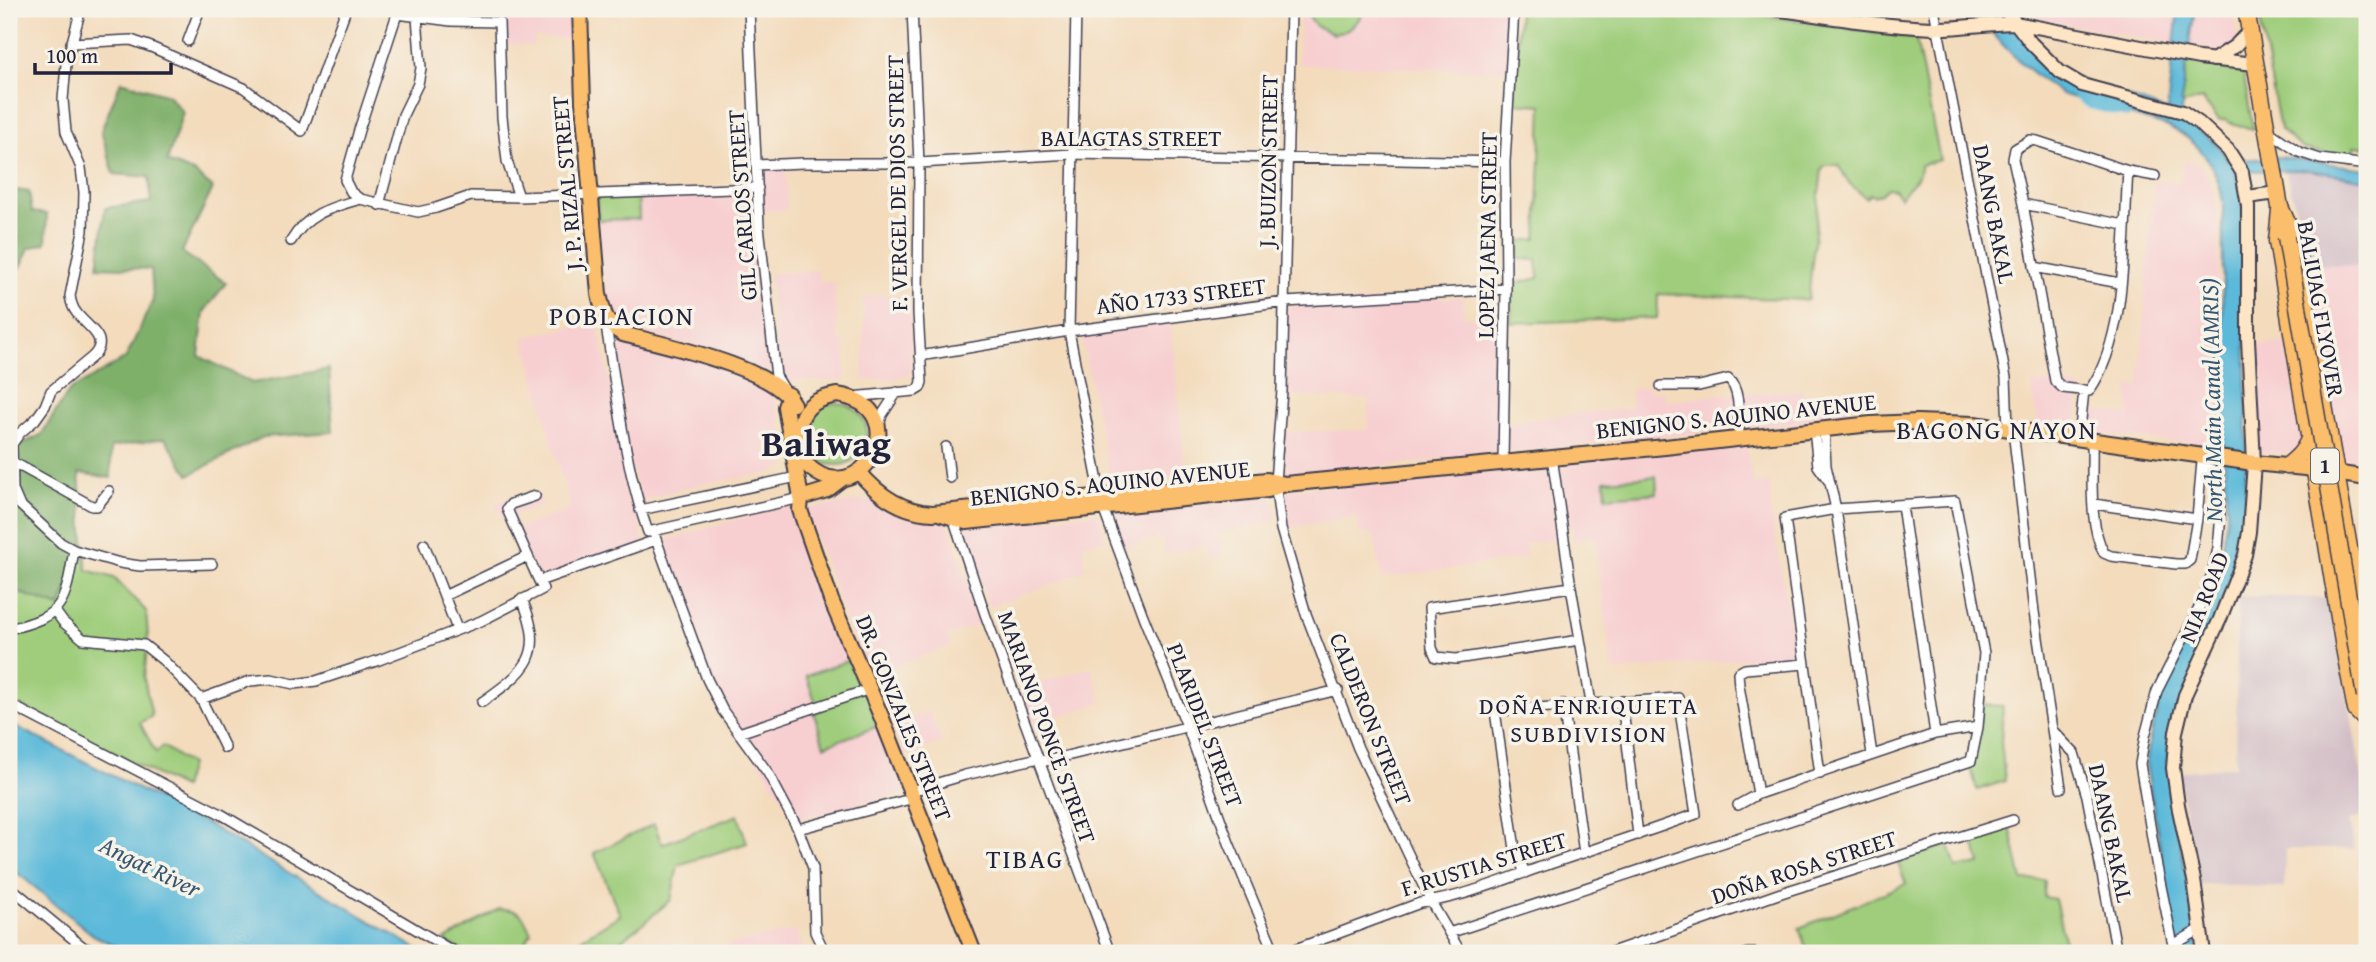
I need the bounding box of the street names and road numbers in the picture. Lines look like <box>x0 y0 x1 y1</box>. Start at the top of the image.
street label: F. VERGEL DE DIOS STREET <box>878 54 915 312</box>
street label: J. BUIZON STREET <box>1249 74 1286 251</box>
street label: J. P. RIZAL STREET <box>542 94 591 275</box>
street label: GIL CARLOS STREET <box>718 109 765 301</box>
street label: BALAGTAS STREET <box>1041 121 1221 154</box>
street label: LOPEZ JAENA STREET <box>1468 131 1505 339</box>
street label: DAANG BAKAL <box>1965 142 2024 286</box>
street label: BALIUAG FLYOVER <box>2290 218 2353 400</box>
street label: AÑO 1733 STREET <box>1094 269 1268 322</box>
street label: BENIGNO S. AQUINO AVENUE <box>1595 384 1877 447</box>
road number: 1 <box>2311 448 2339 484</box>
street label: BENIGNO S. AQUINO AVENUE <box>969 451 1251 514</box>
street label: NIA ROAD <box>2170 546 2237 647</box>
street label: MARIANO PONCE STREET <box>990 606 1105 848</box>
street label: DR. GONZALES STREET <box>848 610 961 826</box>
street label: CALDERON STREET <box>1322 628 1421 810</box>
street label: PLARIDEL STREET <box>1159 638 1252 812</box>
street label: DAANG BAKAL <box>2081 761 2142 905</box>
street label: DOÑA ROSA STREET <box>1707 821 1901 912</box>
street label: F. RUSTIA STREET <box>1397 823 1571 904</box>

